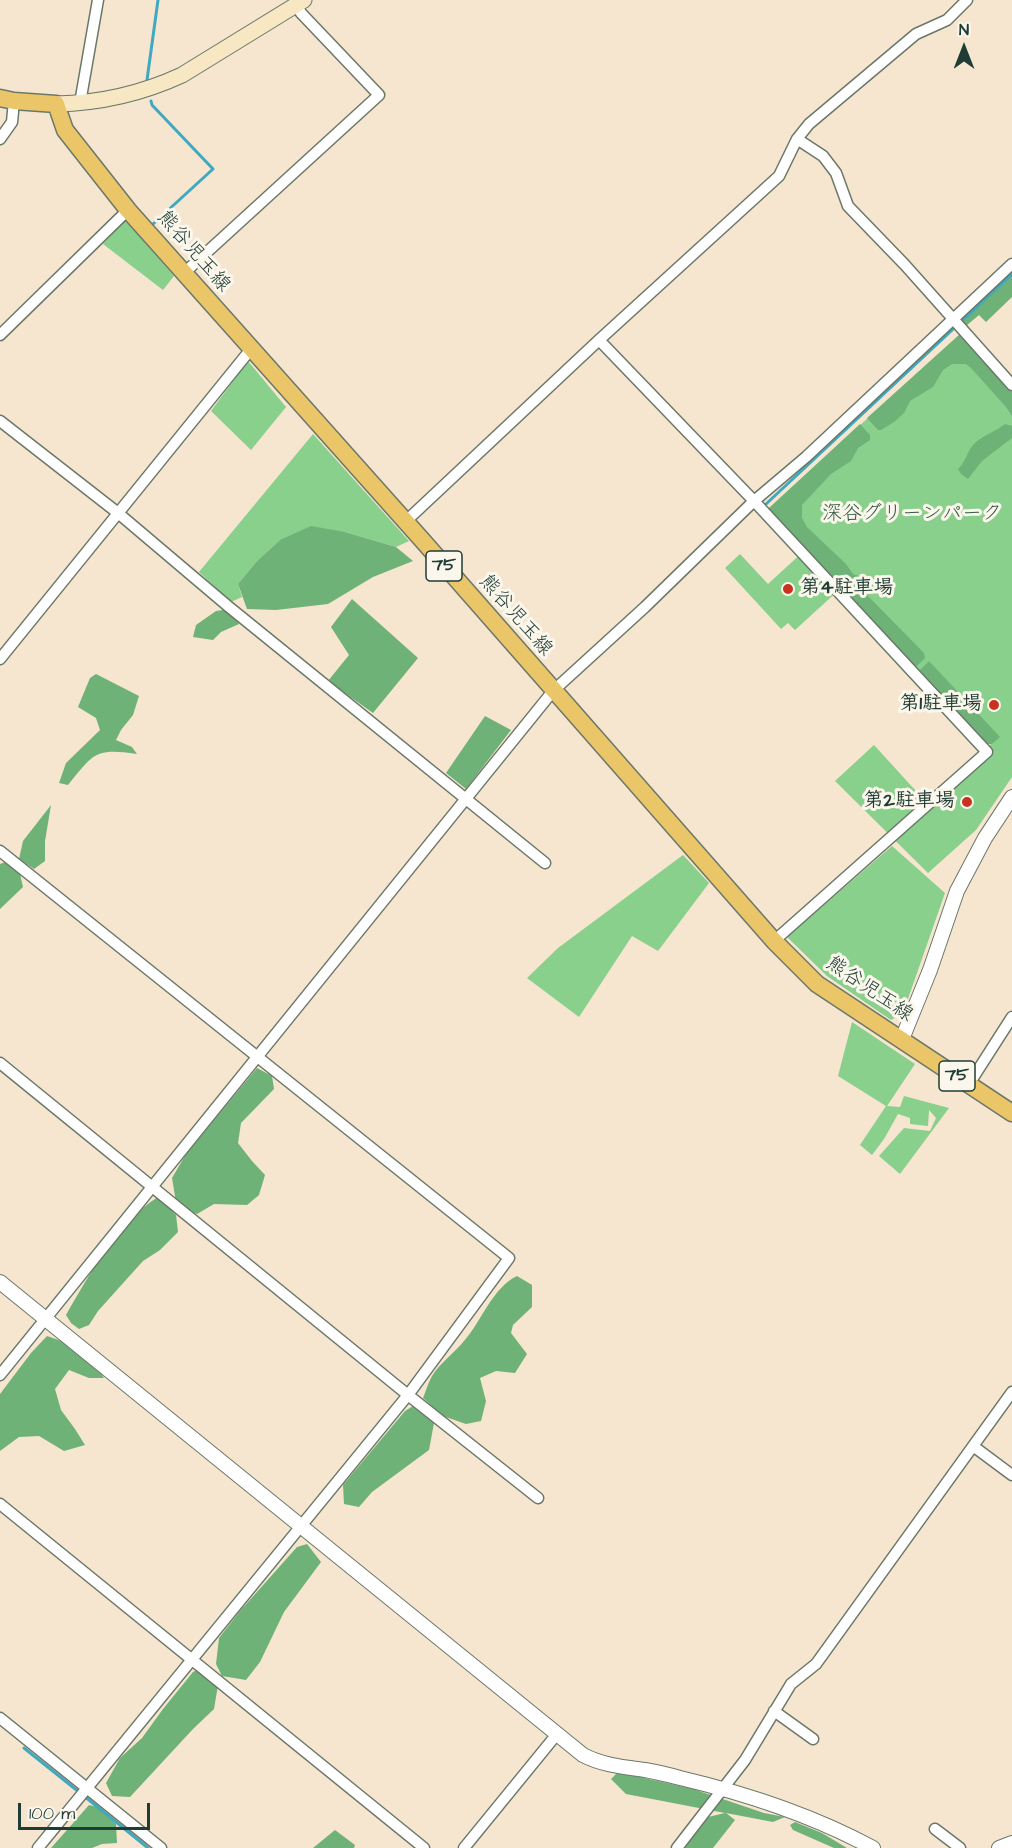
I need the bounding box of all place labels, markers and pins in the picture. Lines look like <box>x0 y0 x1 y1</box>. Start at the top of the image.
place label: 第4駐車場 <box>800 577 894 601</box>
marker: 第4駐車場 <box>781 582 795 596</box>
place label: 第1駐車場 <box>899 693 982 717</box>
marker: 第1駐車場 <box>987 698 1001 712</box>
place label: 第2駐車場 <box>864 790 955 814</box>
marker: 第2駐車場 <box>960 795 974 809</box>

